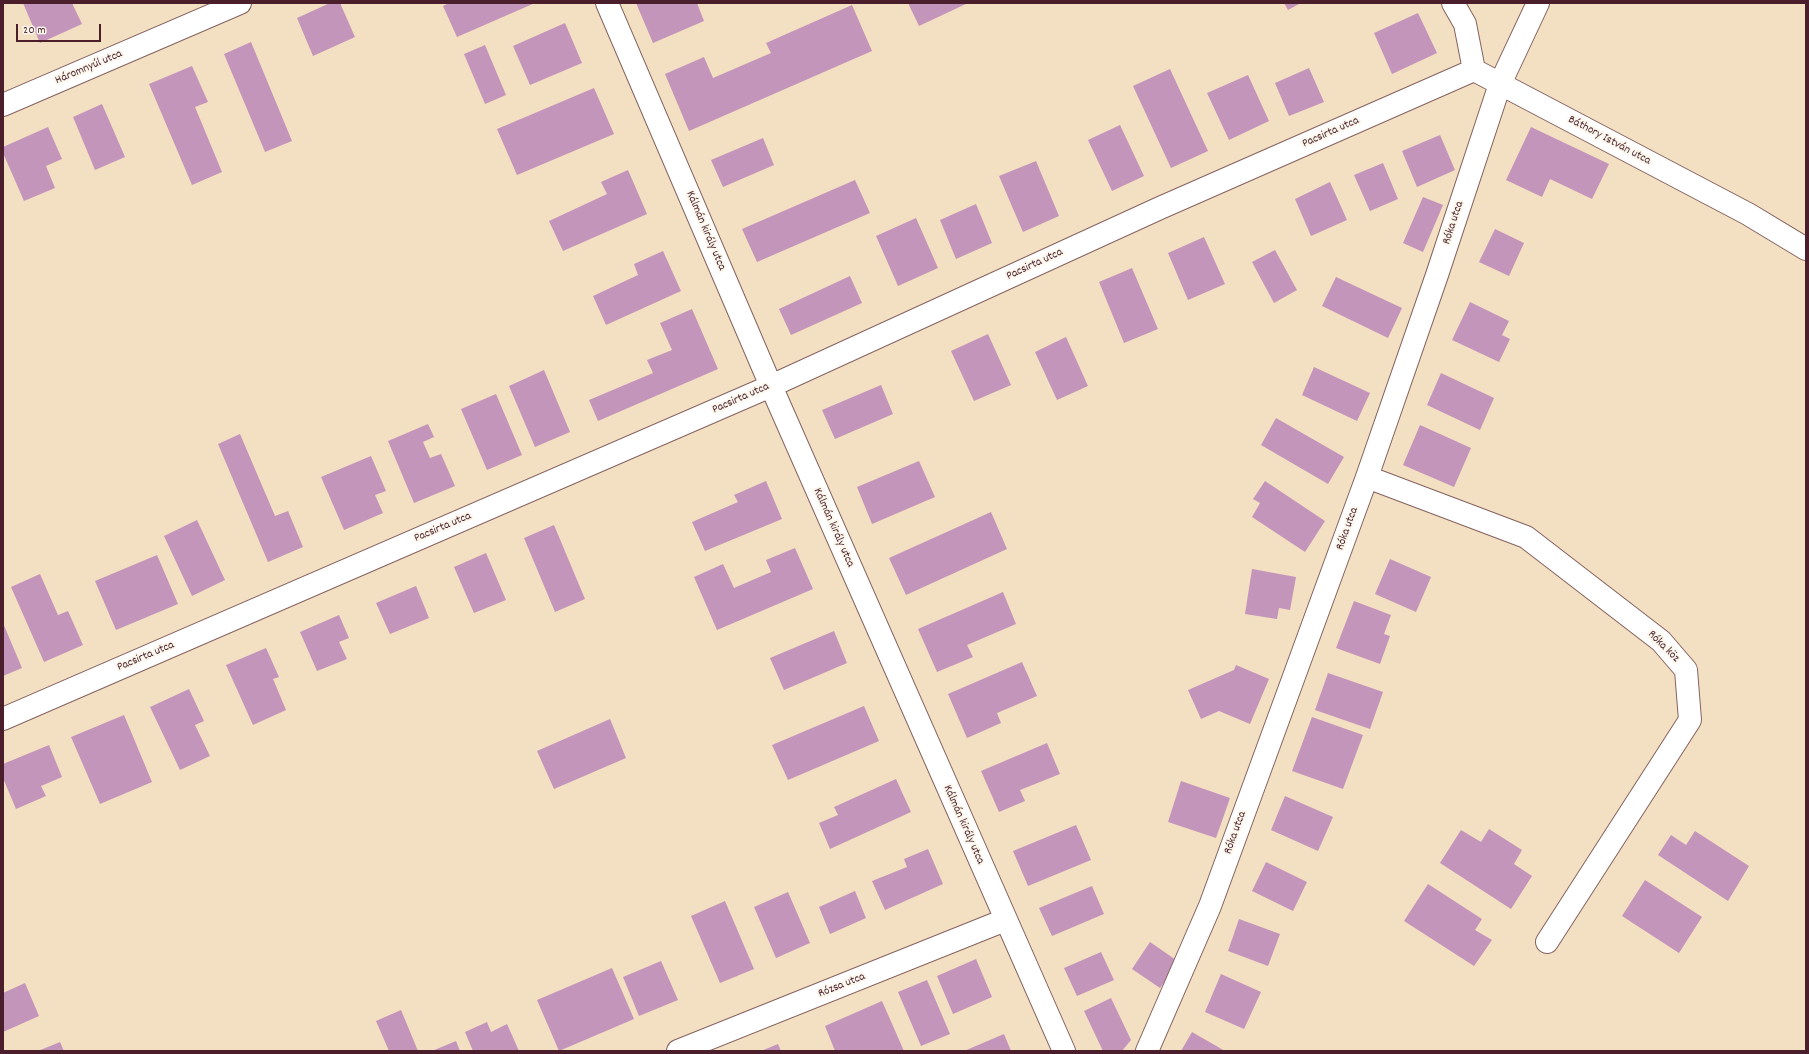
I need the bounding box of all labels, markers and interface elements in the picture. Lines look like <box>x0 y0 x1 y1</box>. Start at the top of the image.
scale bar <box>18 16 103 42</box>
text: 20 m <box>23 22 46 39</box>
street label: Háromnyúl utca <box>53 47 125 89</box>
street label: Báthory István utca <box>1565 113 1653 169</box>
street label: Pacsirta utca <box>1300 114 1362 152</box>
street label: Kálmán király utca <box>682 189 728 273</box>
street label: Róka utca <box>1440 200 1468 246</box>
street label: Pacsirta utca <box>1005 246 1065 284</box>
street label: Pacsirta utca <box>710 380 772 418</box>
street label: Kálmán király utca <box>809 486 857 570</box>
street label: Róka utca <box>1334 506 1362 552</box>
street label: Pacsirta utca <box>412 510 474 546</box>
street label: Róka köz <box>1644 628 1682 666</box>
street label: Pacsirta utca <box>115 639 177 675</box>
street label: Kálmán király utca <box>939 783 987 867</box>
street label: Róka utca <box>1222 810 1250 856</box>
street label: Rózsa utca <box>816 970 868 1002</box>

